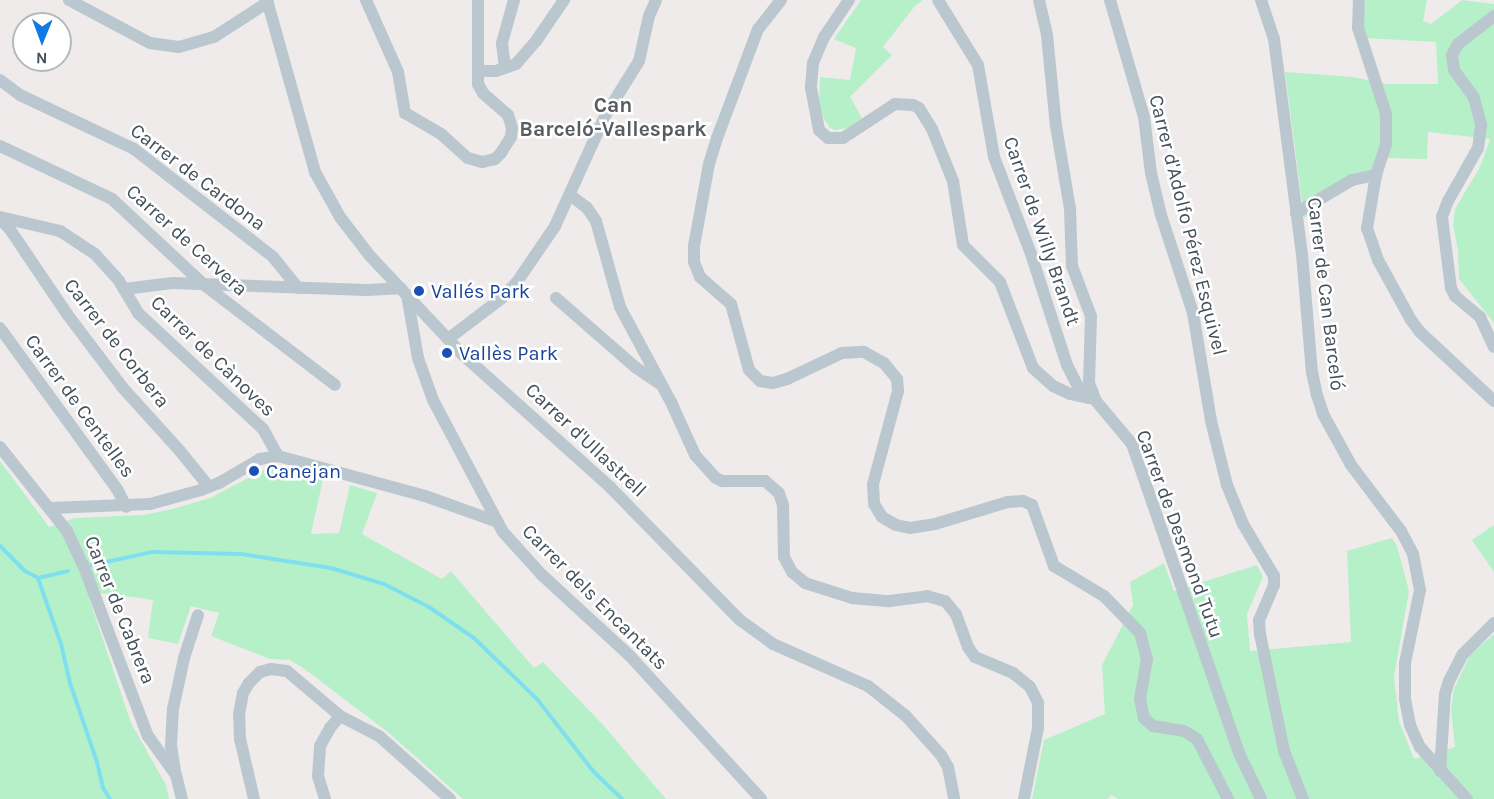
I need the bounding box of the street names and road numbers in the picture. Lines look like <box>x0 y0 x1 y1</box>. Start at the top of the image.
street label: Carrer d'Adolfo Pérez Esquivel <box>1144 92 1232 358</box>
street label: Carrer de Cardona <box>126 118 270 236</box>
street label: Carrer de Willy Brandt <box>998 133 1086 329</box>
street label: Carrer de Cervera <box>121 179 253 301</box>
street label: Carrer de Can Barceló <box>1302 196 1350 392</box>
street label: Carrer de Corbera <box>59 274 175 412</box>
street label: Carrer de Cànoves <box>146 290 280 422</box>
street label: Carrer de Centelles <box>20 330 140 482</box>
street label: Carrer d'Ullastrell <box>521 378 651 502</box>
street label: Carrer de Desmond Tutu <box>1131 427 1229 641</box>
street label: Carrer dels Encantats <box>517 519 673 675</box>
street label: Carrer de Cabrera <box>79 532 161 688</box>

